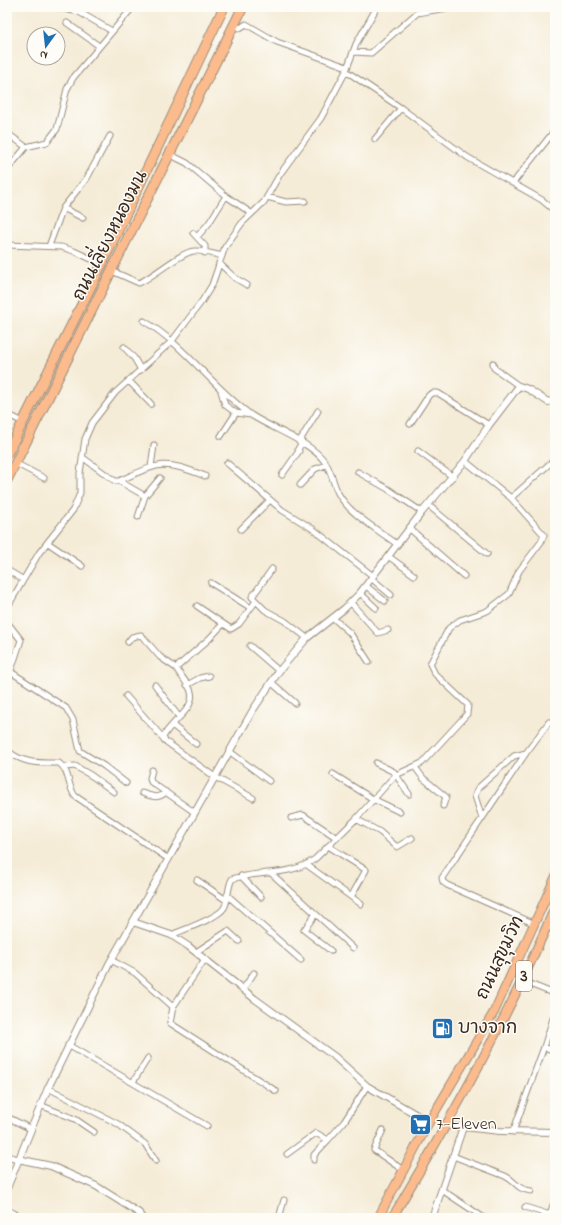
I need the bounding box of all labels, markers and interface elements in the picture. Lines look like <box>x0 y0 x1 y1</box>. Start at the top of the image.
north arrow <box>26 26 66 66</box>
text: N <box>38 46 49 63</box>
street label: ถนนเลี่ยงหนองมน <box>61 163 155 306</box>
street label: ถนนสุขุมวิท <box>470 912 532 1004</box>
road number: 3 <box>516 961 532 991</box>
fuel station icon: บางจาก <box>429 1016 455 1042</box>
place label: บางจาก <box>458 1016 517 1042</box>
supermarket icon: 7-Eleven <box>407 1112 433 1138</box>
place label: 7-Eleven <box>436 1112 497 1138</box>

